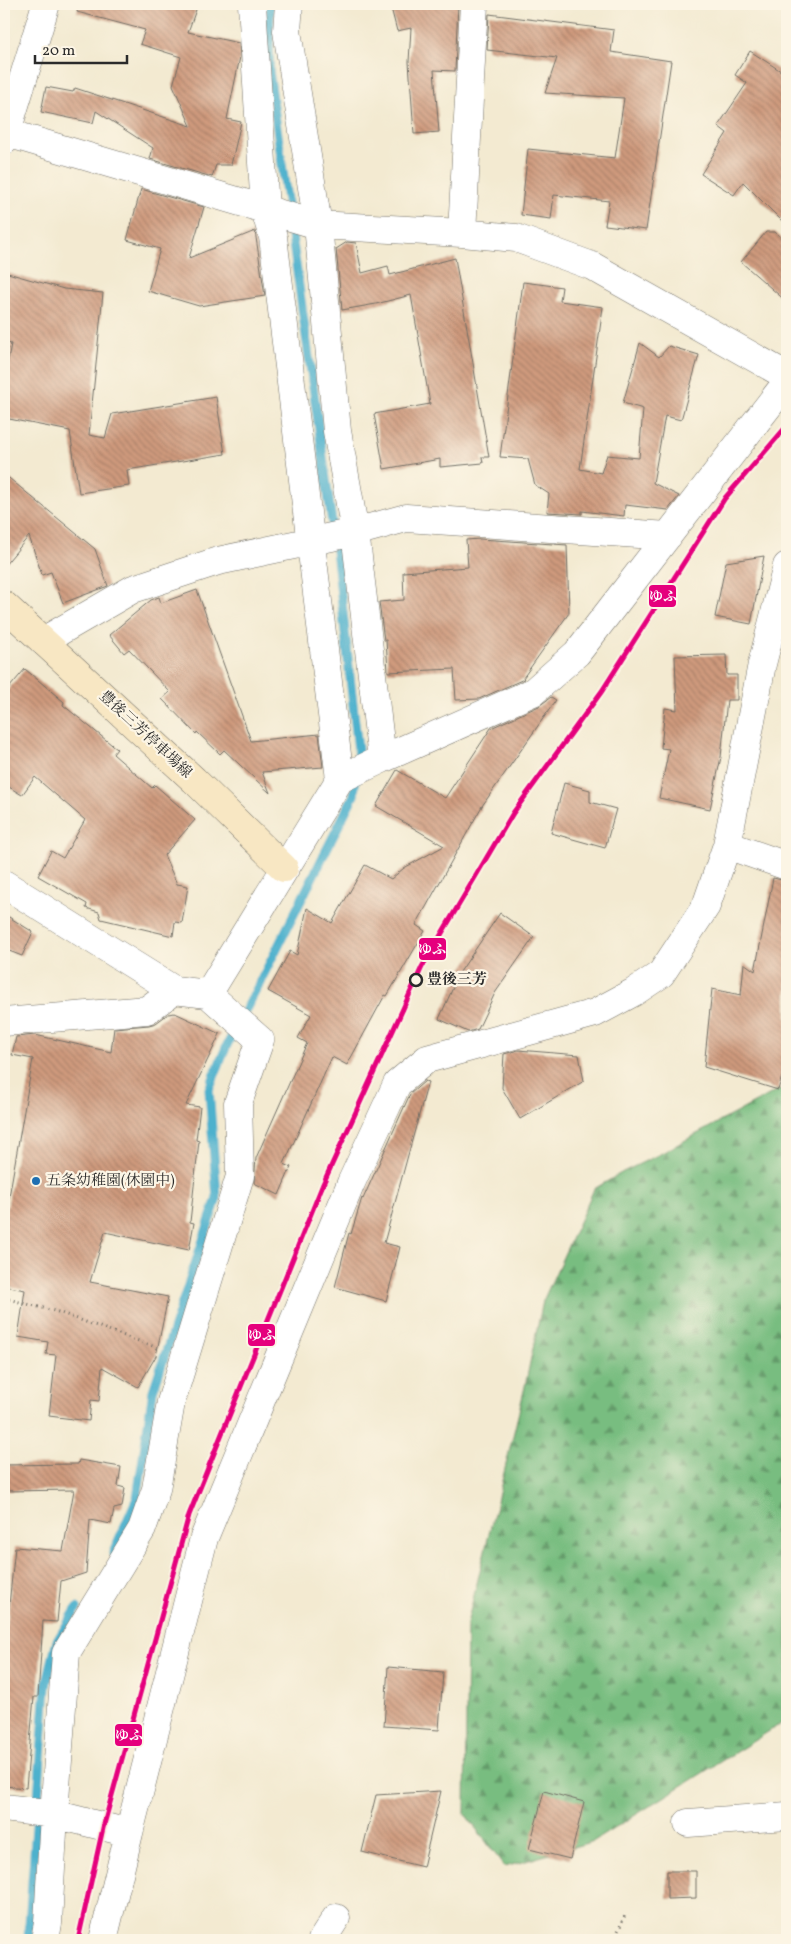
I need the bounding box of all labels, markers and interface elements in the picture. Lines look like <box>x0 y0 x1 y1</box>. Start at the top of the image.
scale bar <box>35 32 128 64</box>
text: 20 m <box>42 41 75 62</box>
line badge: ゆふ <box>648 584 677 608</box>
text: ゆふ <box>649 588 677 607</box>
street label: 豊後三芳停車場線 <box>94 686 196 784</box>
line badge: ゆふ <box>418 937 447 961</box>
text: ゆふ <box>418 941 446 960</box>
place label: 豊後三芳 <box>427 970 487 991</box>
marker: 豊後三芳 <box>409 973 423 987</box>
place label: 五条幼稚園(休園中) <box>46 1171 175 1192</box>
marker: 五条幼稚園(休園中) <box>30 1175 42 1187</box>
line badge: ゆふ <box>247 1323 276 1347</box>
text: ゆふ <box>248 1327 276 1346</box>
line badge: ゆふ <box>114 1723 143 1747</box>
text: ゆふ <box>115 1727 143 1746</box>

